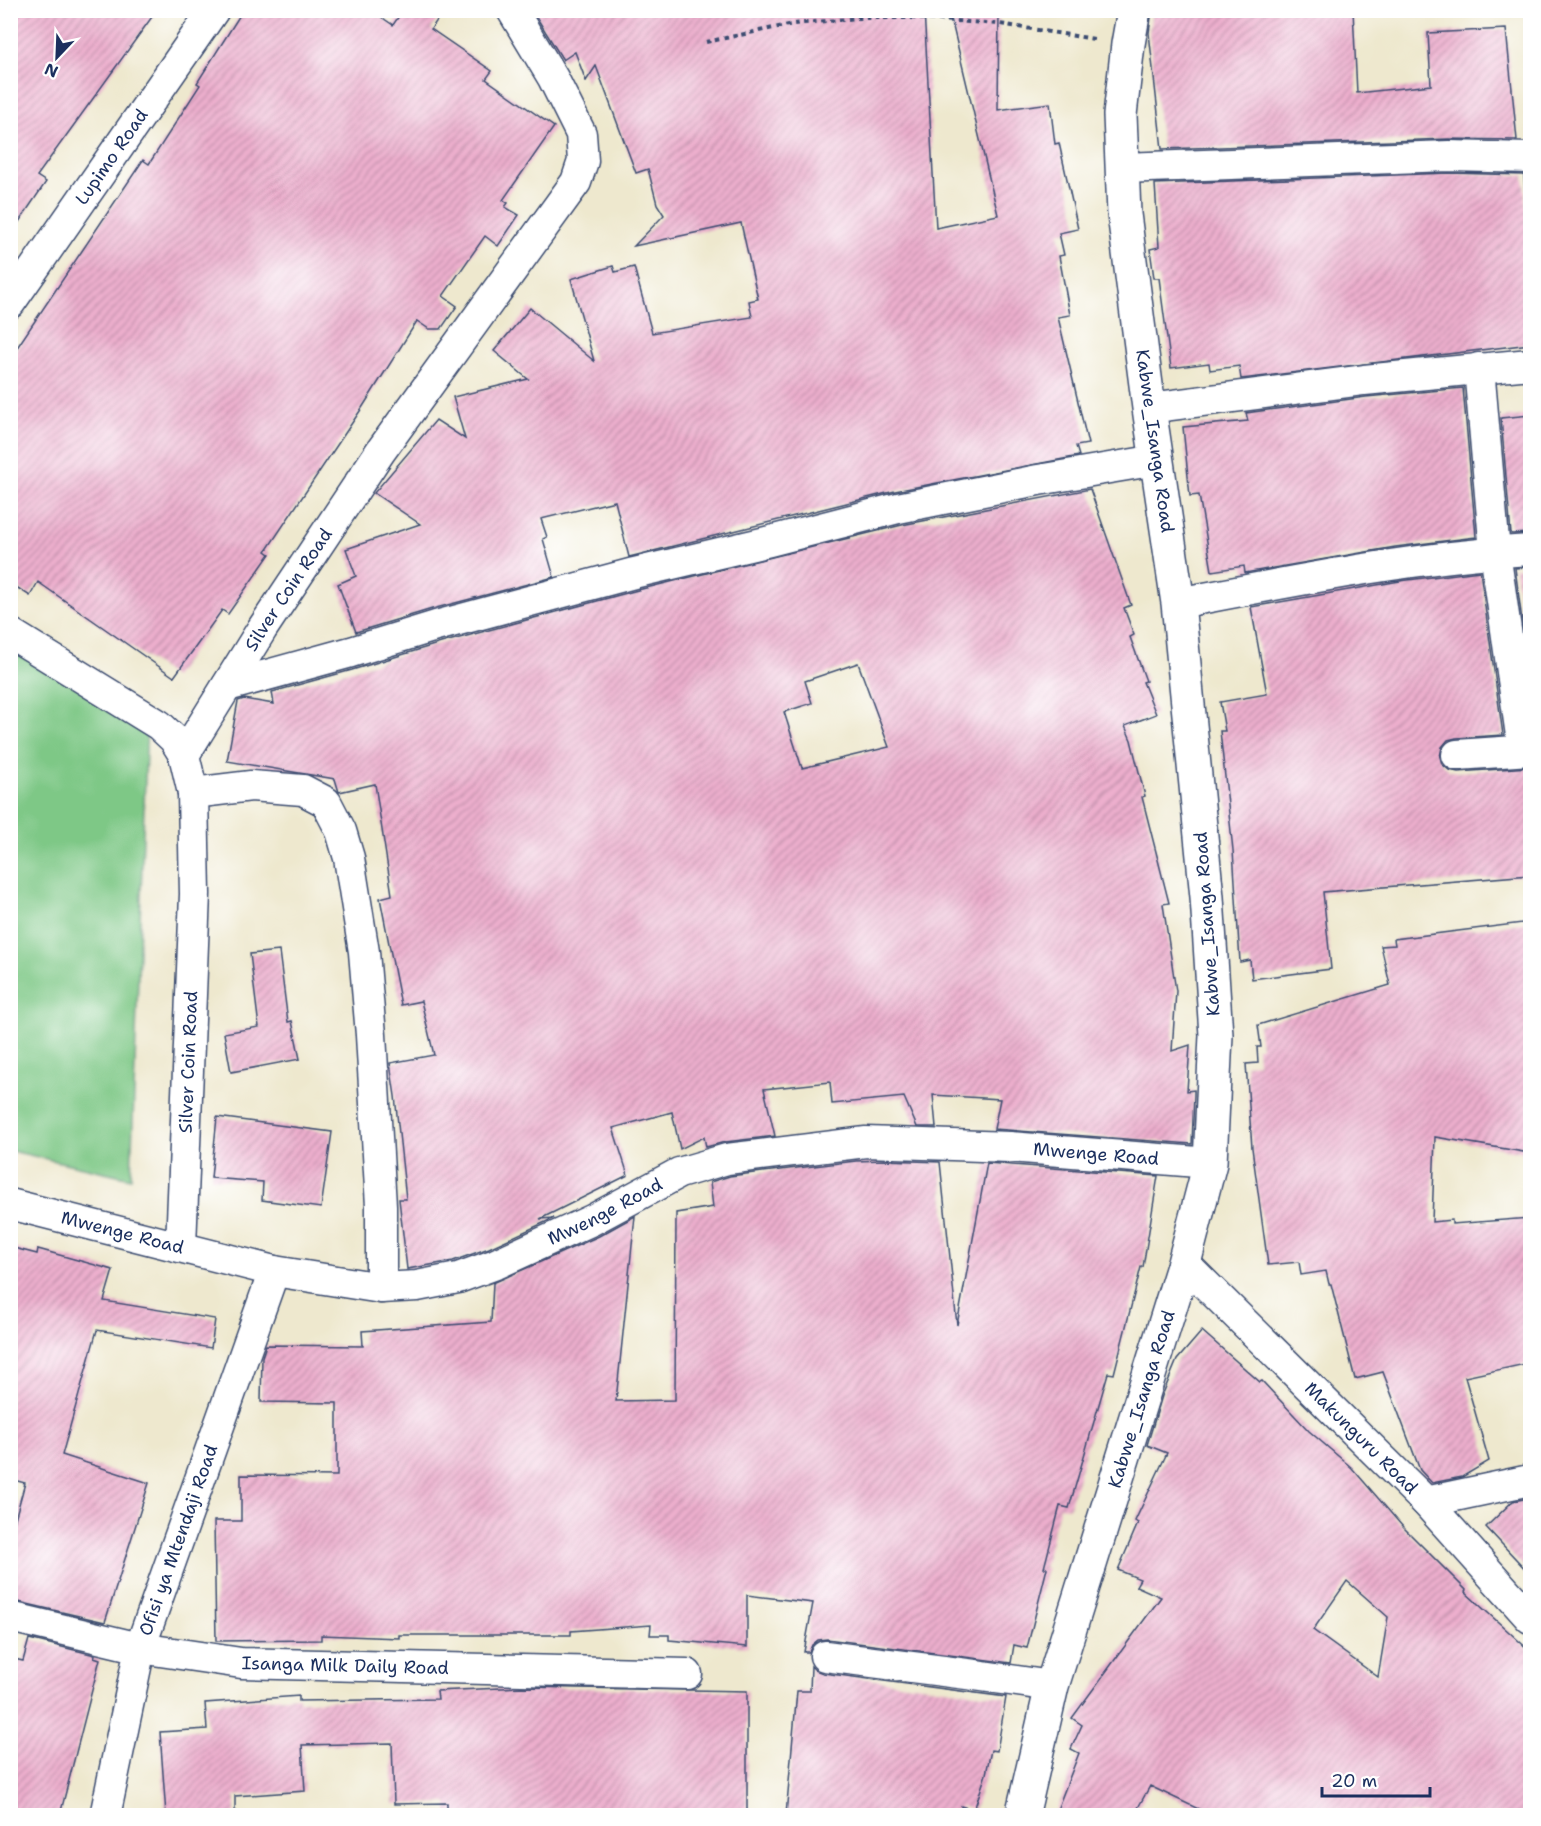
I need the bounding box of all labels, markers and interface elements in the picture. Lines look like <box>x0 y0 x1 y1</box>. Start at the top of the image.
north arrow <box>27 27 87 87</box>
text: N <box>41 58 61 82</box>
street label: Lupimo Road <box>70 104 154 210</box>
street label: Kabwe_Isanga Road <box>1130 348 1180 534</box>
street label: Silver Coin Road <box>239 524 338 656</box>
street label: Kabwe_Isanga Road <box>1189 831 1225 1017</box>
street label: Silver Coin Road <box>173 990 203 1134</box>
street label: Mwenge Road <box>1032 1137 1160 1171</box>
street label: Mwenge Road <box>544 1172 667 1251</box>
street label: Mwenge Road <box>58 1205 186 1260</box>
street label: Kabwe_Isanga Road <box>1103 1307 1181 1491</box>
street label: Makunguru Road <box>1299 1377 1423 1499</box>
street label: Ofisi ya Mtendaji Road <box>133 1441 223 1639</box>
street label: Isanga Milk Daily Road <box>241 1651 449 1680</box>
scale bar <box>1322 1760 1430 1798</box>
text: 20 m <box>1331 1769 1377 1793</box>

